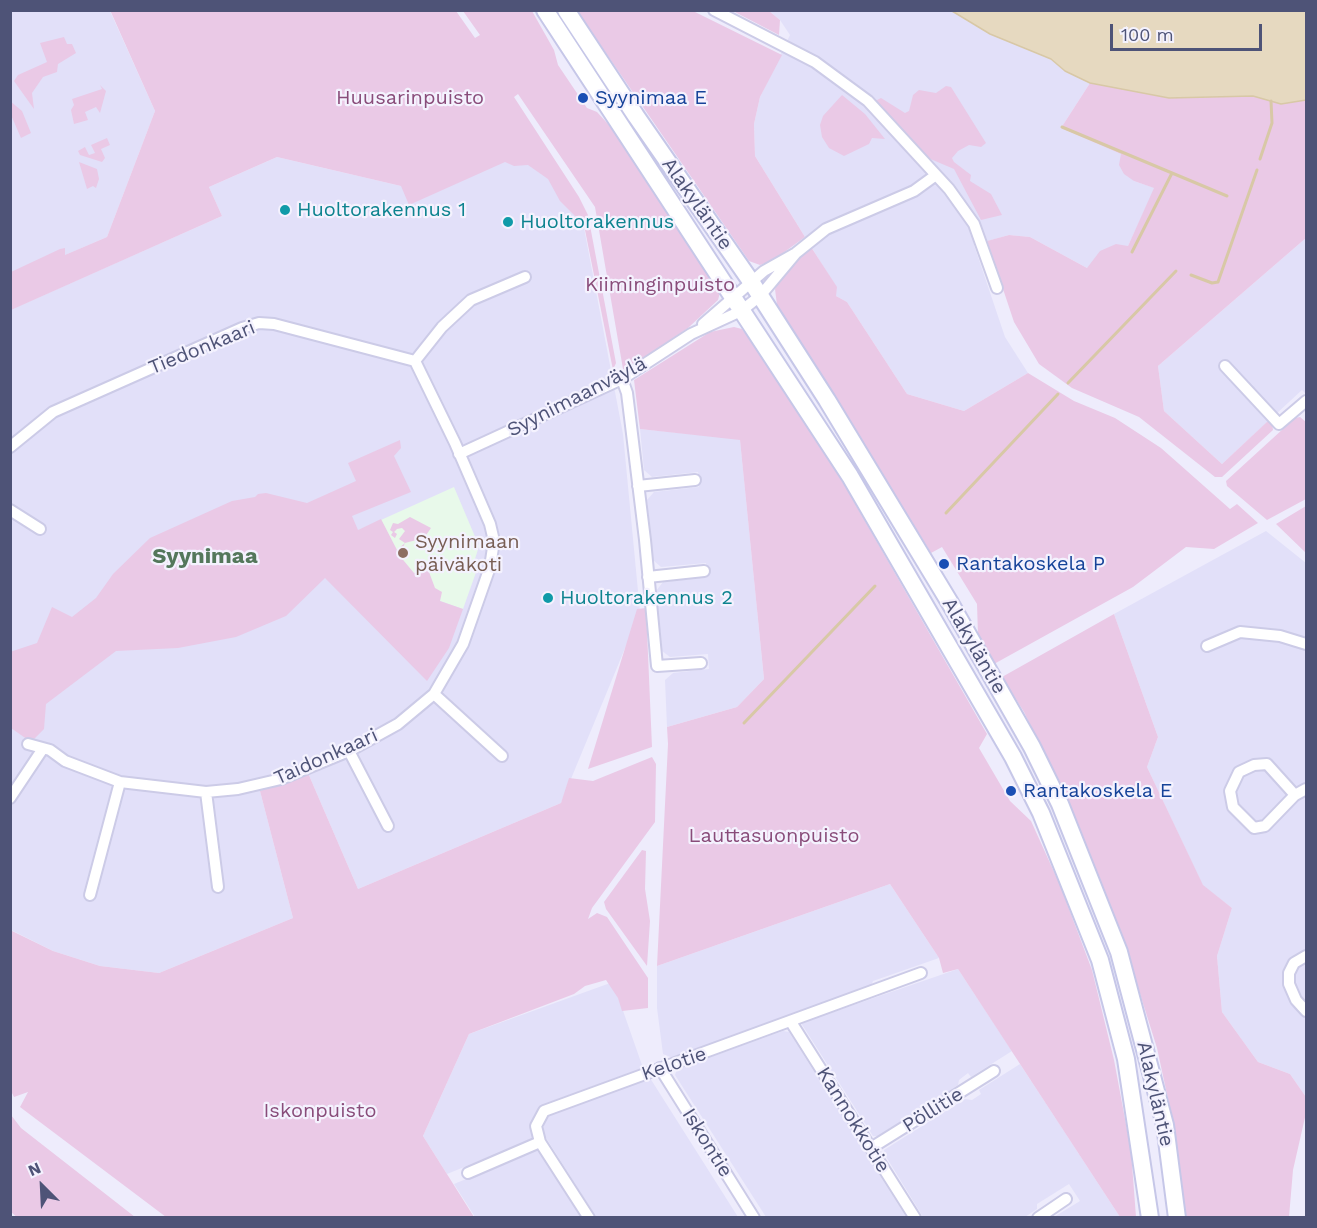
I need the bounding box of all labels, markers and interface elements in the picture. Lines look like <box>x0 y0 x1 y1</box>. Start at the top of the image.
scale bar <box>1113 12 1264 50</box>
text: 100 m <box>1121 24 1174 45</box>
park label: Huusarinpuisto <box>336 86 484 110</box>
place label: Syynimaa E <box>595 86 707 110</box>
marker: Syynimaa E <box>576 91 590 105</box>
street label: Alakyläntie <box>656 153 738 255</box>
place label: Huoltorakennus 1 <box>297 198 466 222</box>
marker: Huoltorakennus 1 <box>278 203 292 217</box>
place label: Huoltorakennus <box>520 210 674 234</box>
marker: Huoltorakennus <box>501 215 515 229</box>
park label: Kiiminginpuisto <box>585 273 735 297</box>
street label: Tiedonkaari <box>145 316 259 380</box>
street label: Syynimaanväylä <box>503 352 651 442</box>
place label: Syynimaan päiväkoti <box>415 530 520 577</box>
district label: Syynimaa <box>152 544 258 570</box>
marker: Syynimaan päiväkoti <box>396 546 410 560</box>
place label: Rantakoskela P <box>956 552 1105 576</box>
marker: Rantakoskela P <box>937 557 951 571</box>
place label: Huoltorakennus 2 <box>560 586 733 610</box>
marker: Huoltorakennus 2 <box>541 591 555 605</box>
street label: Alakyläntie <box>937 594 1011 698</box>
street label: Taidonkaari <box>270 723 382 791</box>
place label: Rantakoskela E <box>1023 779 1173 803</box>
marker: Rantakoskela E <box>1004 784 1018 798</box>
park label: Lauttasuonpuisto <box>689 824 859 848</box>
street label: Alakyläntie <box>1131 1039 1179 1149</box>
street label: Kelotie <box>638 1042 710 1086</box>
street label: Kannokkotie <box>811 1063 895 1177</box>
street label: Pöllitie <box>898 1082 968 1138</box>
park label: Iskonpuisto <box>264 1099 376 1123</box>
street label: Iskontie <box>676 1104 738 1182</box>
north arrow <box>12 1156 72 1216</box>
text: N <box>25 1158 44 1180</box>

